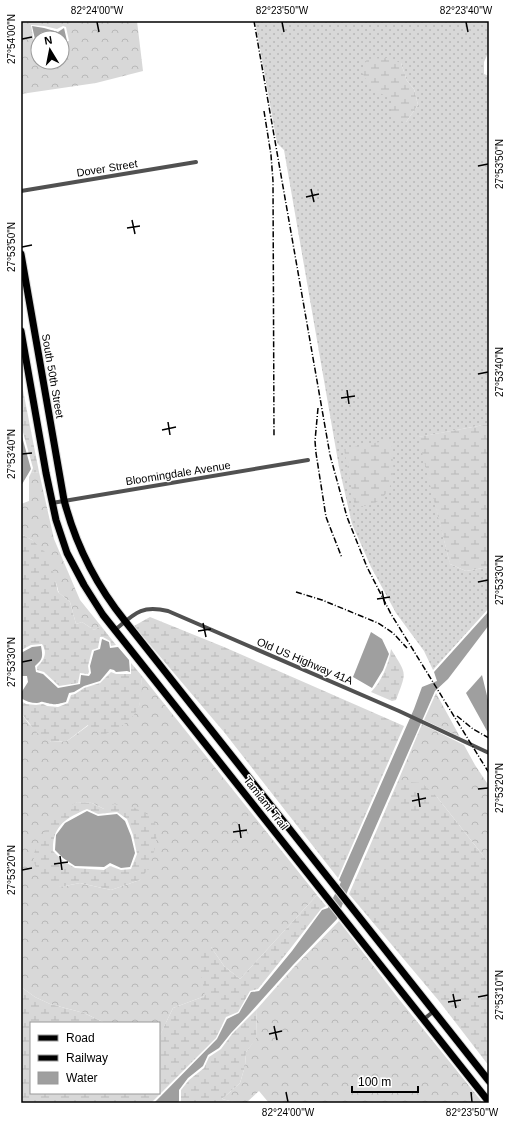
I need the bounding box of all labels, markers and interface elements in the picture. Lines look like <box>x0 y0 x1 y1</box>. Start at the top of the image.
text: 82°24'00"W <box>71 5 124 16</box>
text: 82°23'50"W <box>256 5 309 16</box>
text: 82°23'40"W <box>440 5 493 16</box>
text: 27°54'00"N <box>6 14 17 64</box>
north arrow <box>30 30 70 70</box>
text: N <box>43 34 53 47</box>
text: 27°53'50"N <box>494 139 505 189</box>
street label: Dover Street <box>76 157 138 179</box>
text: 27°53'50"N <box>6 222 17 272</box>
street label: South 50th Street <box>40 333 66 419</box>
text: 27°53'40"N <box>494 347 505 397</box>
text: 27°53'40"N <box>6 429 17 479</box>
street label: Bloomingdale Avenue <box>125 459 231 487</box>
text: 27°53'30"N <box>494 555 505 605</box>
street label: Old US Highway 41A <box>255 635 356 687</box>
text: 27°53'30"N <box>6 637 17 687</box>
text: 27°53'20"N <box>494 763 505 813</box>
street label: Tamiami Trail <box>241 774 291 832</box>
text: 27°53'20"N <box>6 845 17 895</box>
text: 27°53'10"N <box>494 970 505 1020</box>
legend <box>30 1022 160 1094</box>
text: Road <box>66 1031 95 1045</box>
text: Railway <box>66 1051 108 1065</box>
scale bar <box>352 1068 418 1094</box>
text: Water <box>66 1071 98 1085</box>
text: 100 m <box>358 1075 391 1089</box>
text: 82°24'00"W <box>262 1107 315 1118</box>
text: 82°23'50"W <box>446 1107 499 1118</box>

